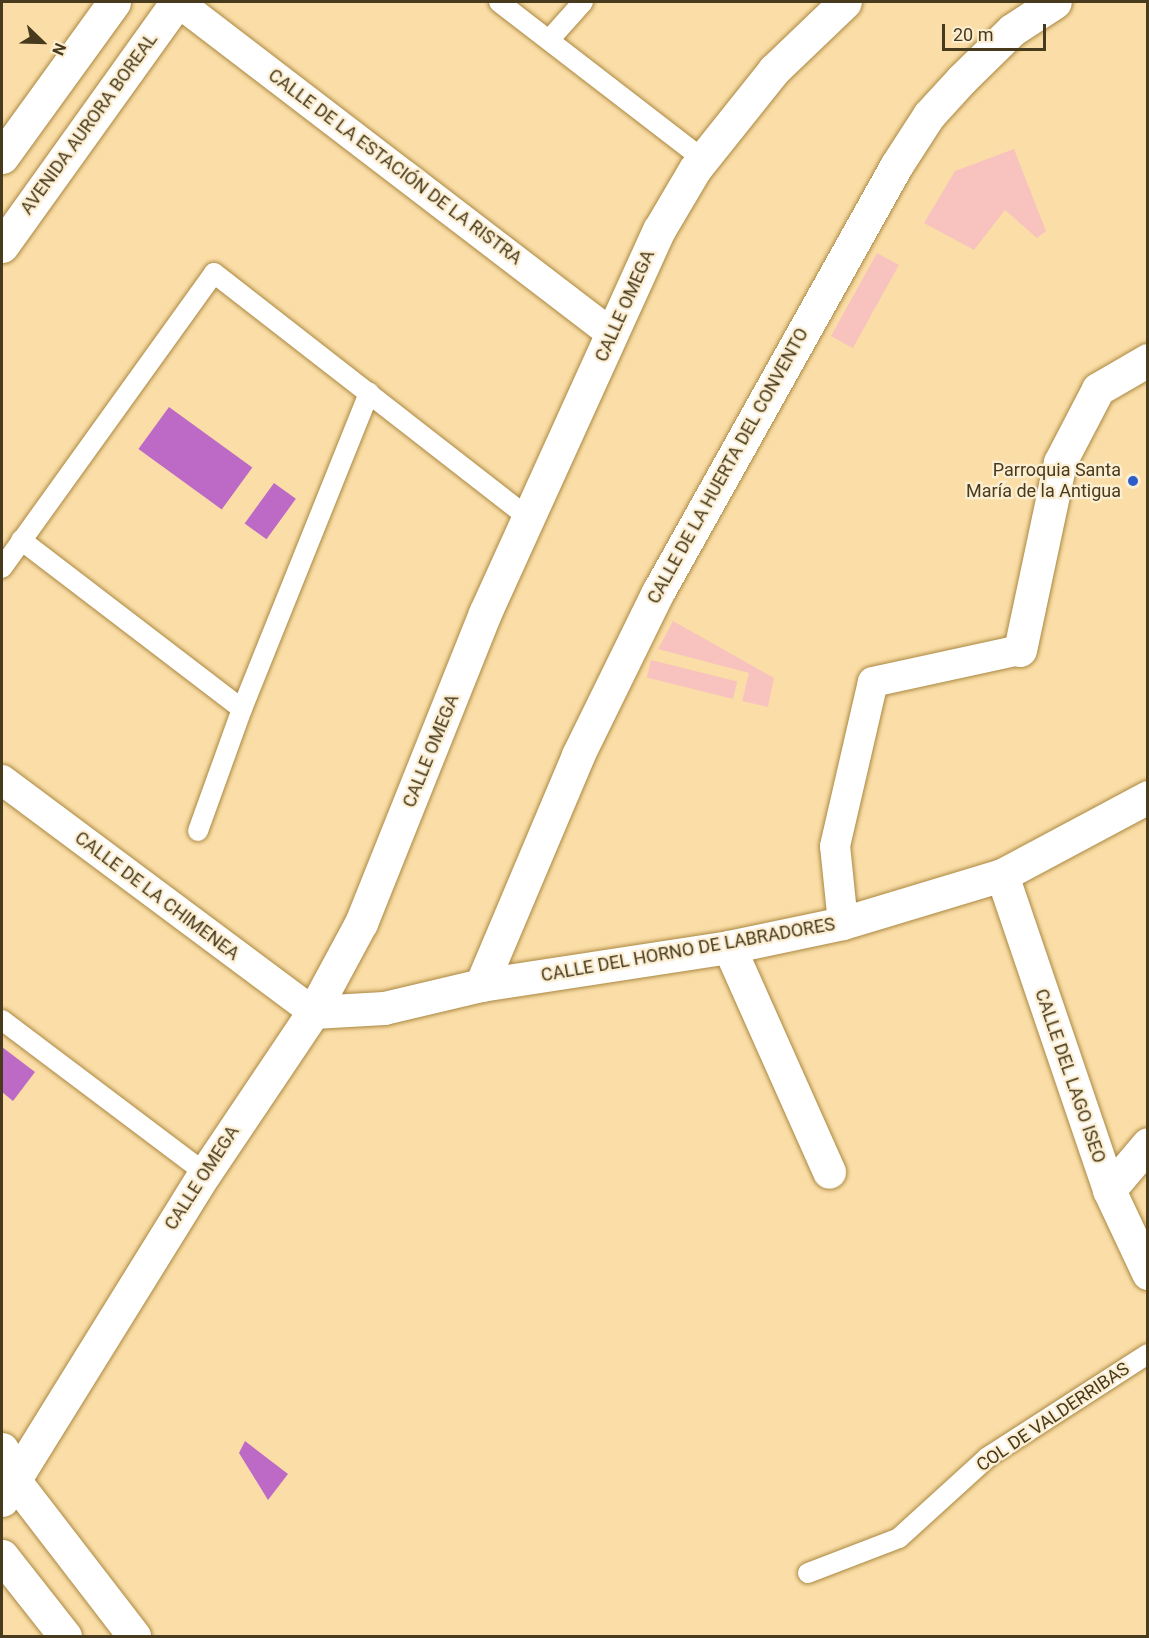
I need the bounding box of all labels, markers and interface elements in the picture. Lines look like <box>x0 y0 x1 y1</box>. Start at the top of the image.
north arrow <box>12 12 72 72</box>
scale bar <box>945 12 1048 50</box>
text: 20 m <box>953 24 993 45</box>
street label: AVENIDA AURORA BOREAL <box>16 29 162 219</box>
street label: CALLE DE LA ESTACIÓN DE LA RISTRA <box>264 65 526 269</box>
street label: CALLE OMEGA <box>591 247 659 365</box>
street label: CALLE DE LA HUERTA DEL CONVENTO <box>643 324 813 608</box>
place label: Parroquia Santa María de la Antigua <box>966 460 1121 502</box>
marker: Parroquia Santa María de la Antigua <box>1126 474 1140 488</box>
street label: CALLE OMEGA <box>399 691 463 811</box>
street label: CALLE DE LA CHIMENEA <box>71 827 243 965</box>
street label: CALLE DEL HORNO DE LABRADORES <box>539 913 837 987</box>
street label: CALLE DEL LAGO ISEO <box>1030 986 1110 1166</box>
street label: CALLE OMEGA <box>160 1122 244 1234</box>
street label: COL DE VALDERRIBAS <box>972 1358 1134 1476</box>

